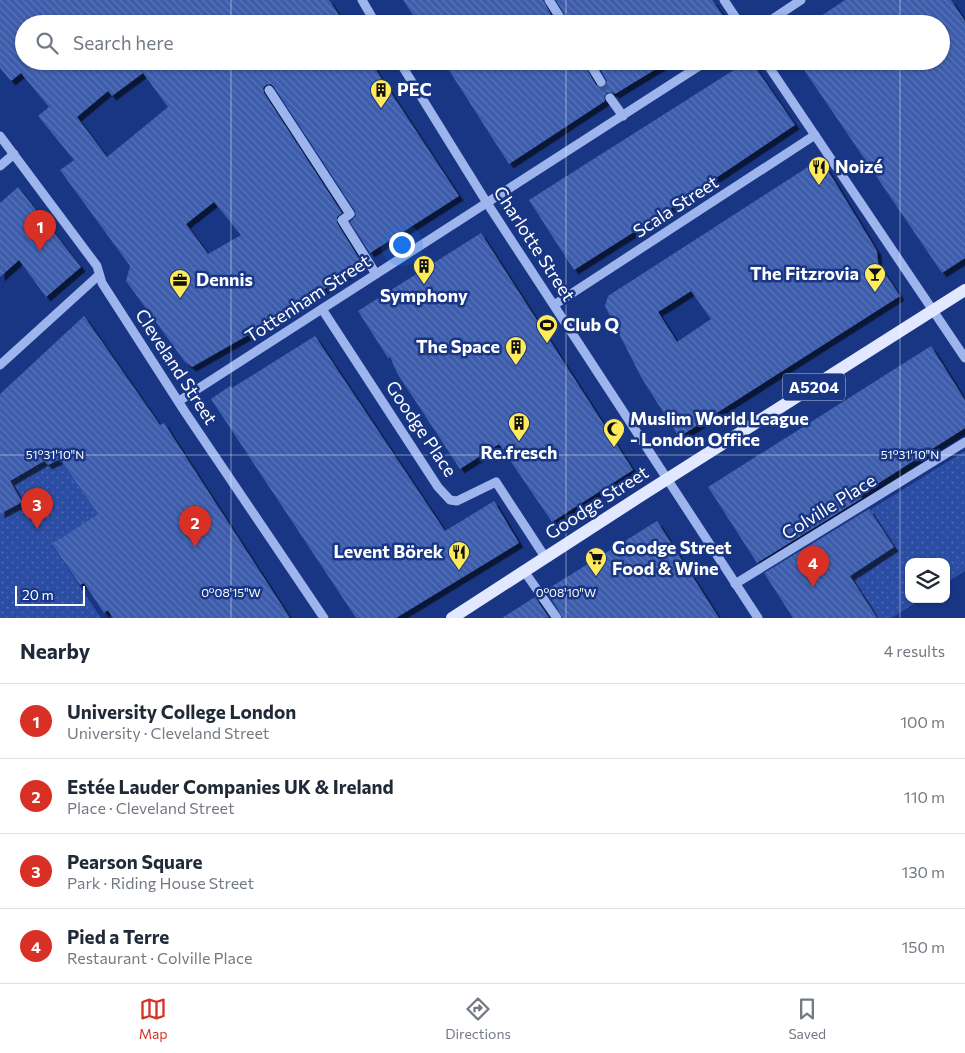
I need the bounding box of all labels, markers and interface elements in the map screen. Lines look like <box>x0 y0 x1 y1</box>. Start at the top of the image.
search box <box>15 15 950 70</box>
icon: search <box>33 29 61 57</box>
text: Search here <box>73 31 173 54</box>
building icon: PEC <box>369 78 393 109</box>
place label: PEC <box>397 78 432 100</box>
restaurant icon: Noizé <box>807 155 831 186</box>
place label: Noizé <box>835 155 883 177</box>
street label: Scala Street <box>629 170 722 242</box>
street label: Charlotte Street <box>489 182 580 305</box>
pin: 1 <box>24 210 56 251</box>
your location <box>389 232 415 258</box>
street label: Tottenham Street <box>241 249 374 347</box>
building icon: Symphony <box>412 254 436 285</box>
place label: The Fitzrovia <box>750 262 859 284</box>
bar icon: The Fitzrovia <box>863 262 887 293</box>
office icon: Dennis <box>168 268 192 299</box>
place label: Dennis <box>196 268 253 290</box>
place label: Symphony <box>380 284 468 306</box>
street label: Cleveland Street <box>131 304 222 428</box>
sports icon: Club Q <box>535 313 559 344</box>
place label: Club Q <box>563 313 619 335</box>
place label: The Space <box>416 335 500 357</box>
building icon: The Space <box>504 335 528 366</box>
road number: A5204 <box>783 374 845 401</box>
street label: Goodge Place <box>382 376 462 481</box>
place label: Muslim World League - London Office <box>630 407 809 450</box>
building icon: Re.fresch <box>507 411 531 442</box>
mosque icon: Muslim World League - London Office <box>602 417 626 448</box>
place label: Re.fresch <box>481 441 557 463</box>
text: 51°31'10"N <box>26 447 84 461</box>
text: 51°31'10"N <box>881 447 939 461</box>
street label: Goodge Street <box>541 461 652 544</box>
street label: Colville Place <box>777 468 880 544</box>
pin: 3 <box>21 488 53 529</box>
pin: 2 <box>179 506 211 547</box>
place label: Goodge Street Food & Wine <box>612 536 732 579</box>
place label: Levent Börek <box>333 540 444 562</box>
restaurant icon: Levent Börek <box>447 540 471 571</box>
supermarket icon: Goodge Street Food & Wine <box>584 546 608 577</box>
pin: 4 <box>797 546 829 587</box>
map controls <box>905 558 950 603</box>
button: layers <box>905 558 950 603</box>
scale bar <box>15 583 85 606</box>
text: 0°08'15"W <box>201 585 261 599</box>
text: 0°08'10"W <box>536 585 596 599</box>
text: 20 m <box>22 586 54 603</box>
text: Nearby <box>20 638 90 663</box>
text: 4 results <box>884 641 945 660</box>
text: University College London <box>67 700 296 723</box>
text: 1 <box>32 712 40 731</box>
text: 100 m <box>900 712 945 731</box>
text: University · Cleveland Street <box>67 723 269 742</box>
text: Estée Lauder Companies UK & Ireland <box>67 775 394 798</box>
text: 2 <box>31 787 41 806</box>
text: 110 m <box>904 787 945 806</box>
text: Place · Cleveland Street <box>67 798 234 817</box>
text: Pearson Square <box>67 850 203 873</box>
text: 3 <box>31 862 41 881</box>
text: 130 m <box>902 862 945 881</box>
text: Park · Riding House Street <box>67 873 254 892</box>
text: Pied a Terre <box>67 925 169 948</box>
text: 4 <box>31 937 41 956</box>
text: 150 m <box>902 937 945 956</box>
text: Restaurant · Colville Place <box>67 948 252 967</box>
tab: Map <box>139 995 168 1042</box>
tab: Directions <box>445 995 511 1042</box>
tab: Saved <box>788 995 826 1042</box>

